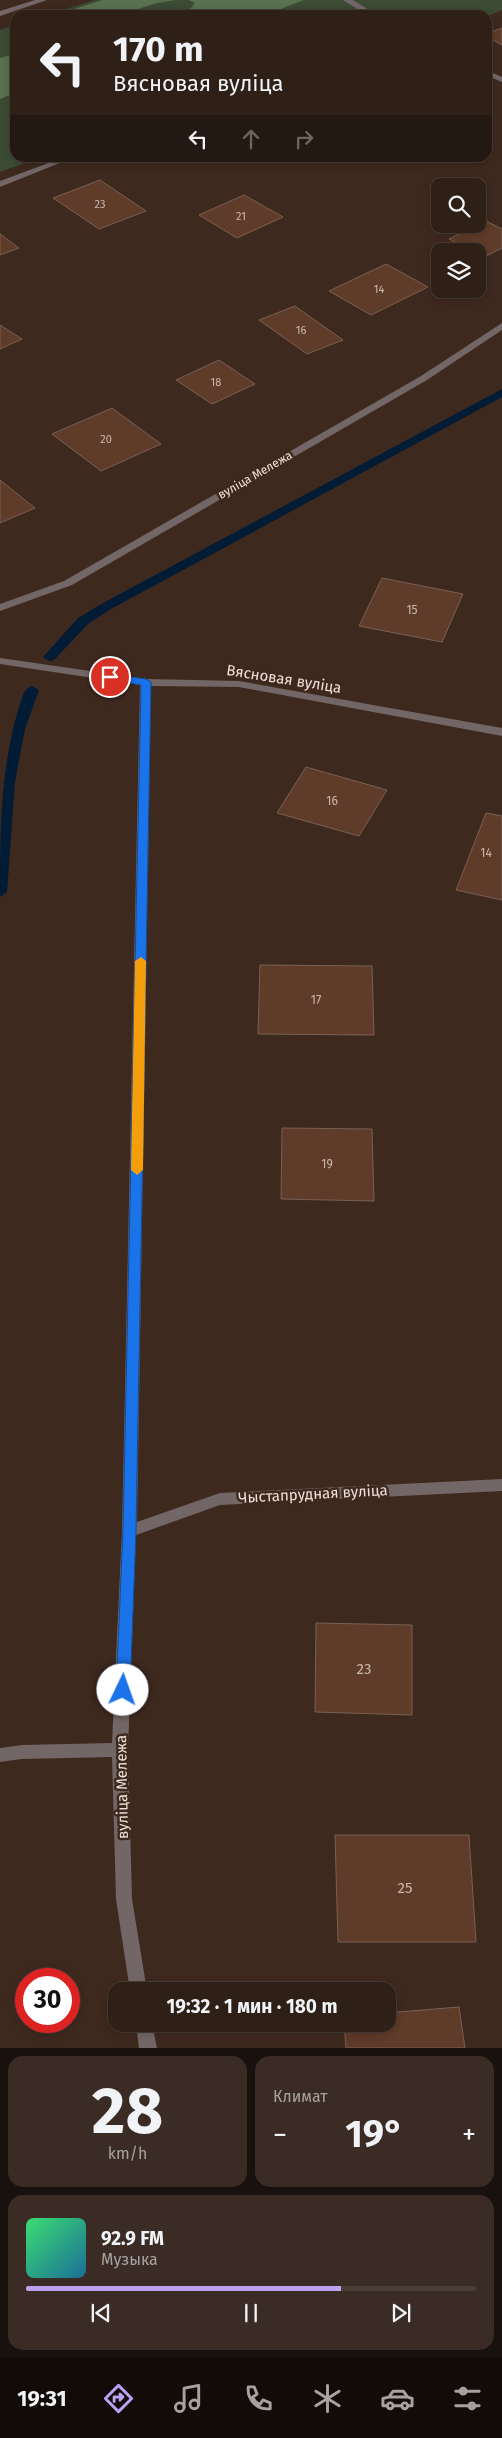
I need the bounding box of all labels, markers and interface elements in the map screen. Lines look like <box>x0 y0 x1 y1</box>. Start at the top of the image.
text: 170 m <box>113 28 204 70</box>
icon: left <box>30 30 95 95</box>
text: Вясновая вуліца <box>113 70 283 97</box>
icon: left <box>184 125 212 153</box>
icon: ahead <box>237 125 265 153</box>
icon: right <box>290 125 318 153</box>
map controls <box>431 178 486 298</box>
button: search <box>431 178 486 233</box>
house number: 23 <box>95 198 105 211</box>
house number: 21 <box>236 210 246 223</box>
button: layers <box>431 243 486 298</box>
house number: 14 <box>374 283 384 296</box>
house number: 16 <box>296 324 306 337</box>
house number: 18 <box>211 376 221 389</box>
house number: 20 <box>100 433 112 446</box>
street label: вуліца Мележа <box>215 448 295 502</box>
house number: 15 <box>406 603 418 617</box>
pin <box>89 656 131 698</box>
street label: Вясновая вуліца <box>225 661 343 697</box>
icon: arrive <box>96 663 124 691</box>
house number: 16 <box>326 794 338 808</box>
house number: 14 <box>480 846 492 860</box>
house number: 17 <box>311 993 321 1007</box>
house number: 19 <box>321 1157 333 1171</box>
street label: Чыстапрудная вуліца <box>238 1481 388 1507</box>
house number: 23 <box>357 1660 371 1678</box>
position arrow <box>96 1663 148 1715</box>
street label: вуліца Мележа <box>112 1735 132 1839</box>
house number: 25 <box>398 1879 412 1897</box>
speed limit sign: 30 <box>15 1968 80 2033</box>
text: 19:32 · 1 мин · 180 m <box>167 1995 337 2018</box>
text: 28 <box>92 2072 163 2150</box>
text: Климат <box>273 2087 328 2106</box>
text: 19° <box>345 2111 404 2157</box>
text: − <box>273 2118 287 2151</box>
text: + <box>462 2118 476 2151</box>
text: km/h <box>108 2144 147 2163</box>
text: 92.9 FM <box>101 2227 164 2250</box>
text: Музыка <box>101 2250 158 2269</box>
icon: previous <box>87 2299 115 2327</box>
icon: pause <box>237 2299 265 2327</box>
icon: next <box>387 2299 415 2327</box>
icon: directions <box>101 2381 136 2416</box>
icon: music <box>171 2381 206 2416</box>
icon: phone <box>241 2381 276 2416</box>
icon: climate <box>310 2381 345 2416</box>
icon: car <box>380 2381 415 2416</box>
icon: filters <box>450 2381 485 2416</box>
text: 19:31 <box>17 2385 67 2412</box>

